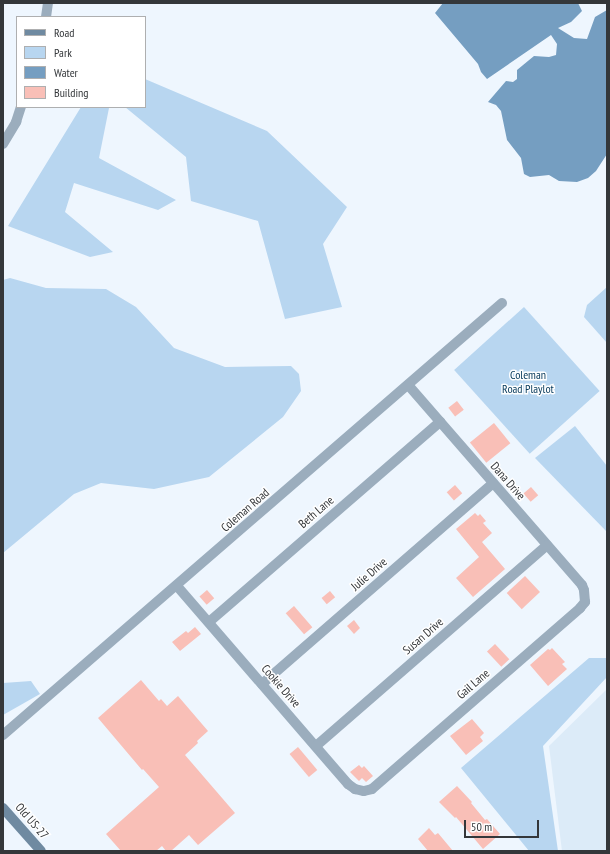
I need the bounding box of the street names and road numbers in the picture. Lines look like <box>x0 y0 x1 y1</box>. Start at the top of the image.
street label: Dana Drive <box>488 459 528 503</box>
street label: Coleman Road <box>218 485 272 535</box>
street label: Beth Lane <box>296 493 336 531</box>
street label: Julie Drive <box>348 555 390 593</box>
street label: Susan Drive <box>400 615 446 657</box>
street label: Cookie Drive <box>258 662 304 710</box>
street label: Gail Lane <box>454 666 492 702</box>
street label: Old US-27 <box>13 800 51 842</box>

